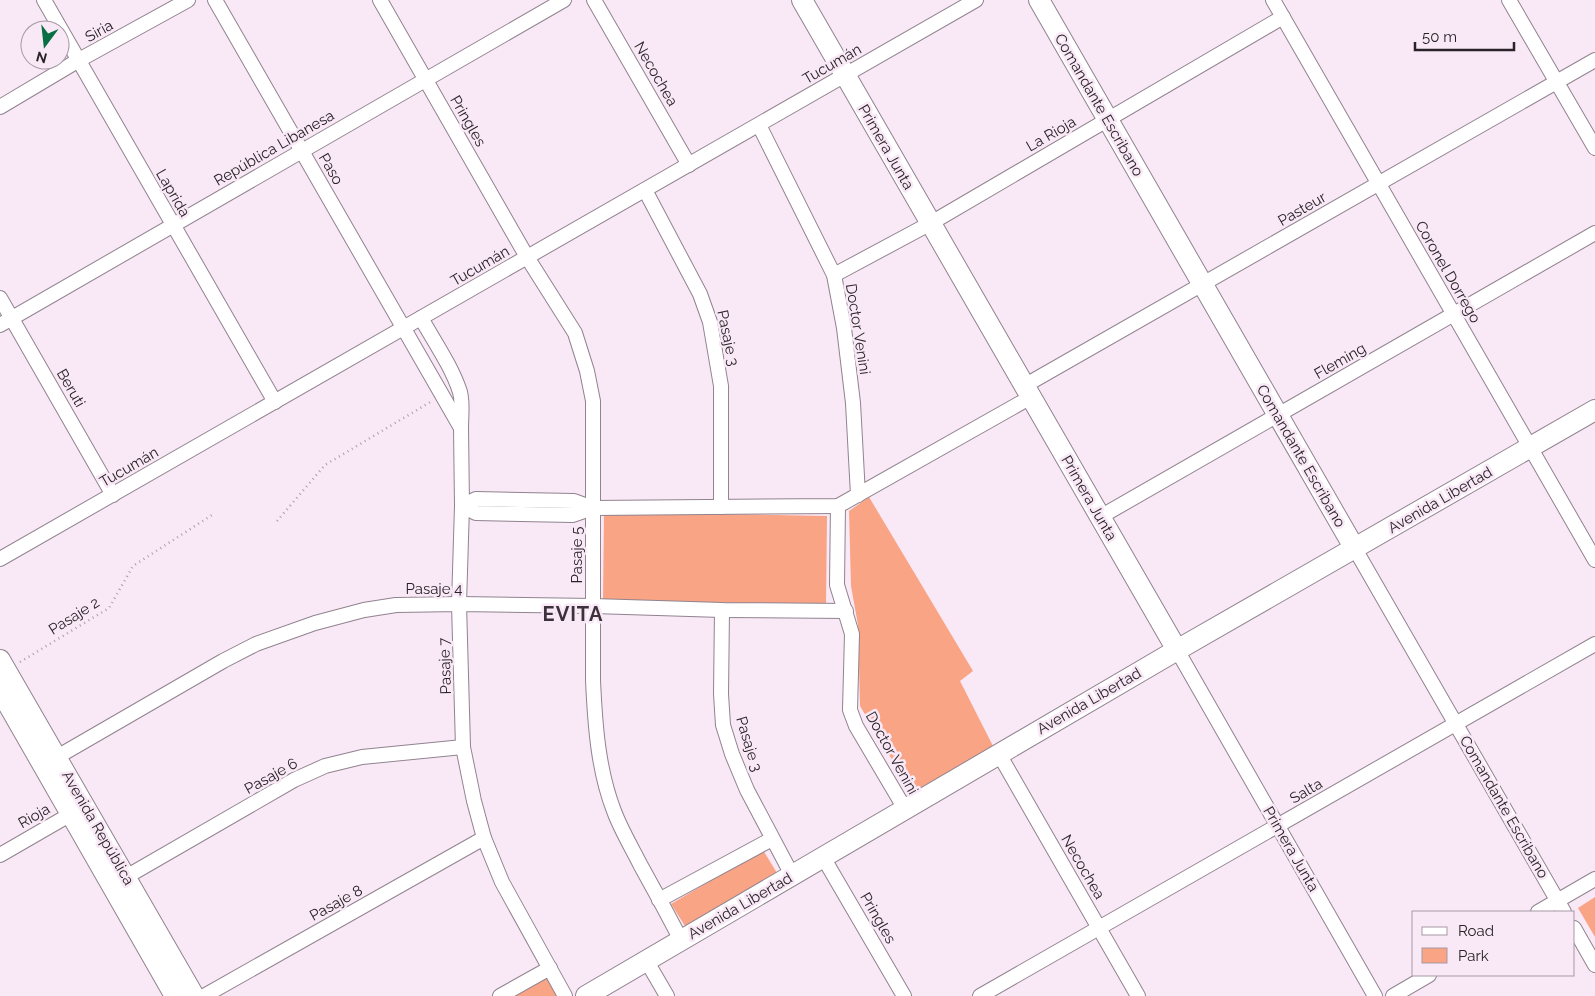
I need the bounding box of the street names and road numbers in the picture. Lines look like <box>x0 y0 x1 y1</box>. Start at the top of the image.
street label: Siria <box>82 16 116 46</box>
street label: Comandante Escribano <box>1051 30 1147 180</box>
street label: Necochea <box>630 39 682 109</box>
street label: Tucumán <box>800 40 864 88</box>
street label: Pringles <box>446 92 490 150</box>
street label: Primera Junta <box>854 101 918 193</box>
street label: República Libanesa <box>211 106 337 190</box>
street label: La Rioja <box>1023 113 1079 155</box>
street label: Paso <box>315 150 347 188</box>
street label: Laprida <box>152 166 194 220</box>
street label: Pasteur <box>1275 188 1330 230</box>
street label: Coronel Dorrego <box>1411 218 1485 326</box>
street label: Tucumán <box>448 242 512 290</box>
street label: Doctor Venini <box>842 282 874 376</box>
street label: Pasaje 3 <box>713 308 743 368</box>
street label: Fleming <box>1311 339 1369 383</box>
street label: Beruti <box>53 366 89 410</box>
street label: Comandante Escribano <box>1253 381 1349 531</box>
street label: Tucumán <box>97 443 161 491</box>
street label: Primera Junta <box>1057 452 1121 544</box>
street label: Avenida Libertad <box>1385 463 1495 537</box>
street label: Pasaje 5 <box>568 526 586 584</box>
street label: Pasaje 4 <box>405 580 463 598</box>
street label: Pasaje 2 <box>45 593 103 639</box>
street label: Pasaje 7 <box>435 637 455 695</box>
street label: Avenida Libertad <box>1034 664 1144 738</box>
street label: Doctor Venini <box>862 708 922 798</box>
street label: Pasaje 3 <box>732 714 766 774</box>
street label: Comandante Escribano <box>1456 732 1552 882</box>
street label: Pasaje 6 <box>241 754 301 798</box>
street label: Avenida República <box>58 768 138 888</box>
street label: Salta <box>1287 775 1325 807</box>
street label: Rioja <box>15 800 53 832</box>
street label: Primera Junta <box>1259 803 1323 895</box>
street label: Necochea <box>1057 832 1109 902</box>
street label: Avenida Libertad <box>685 869 795 943</box>
street label: Pasaje 8 <box>306 881 366 925</box>
street label: Pringles <box>856 889 900 947</box>

